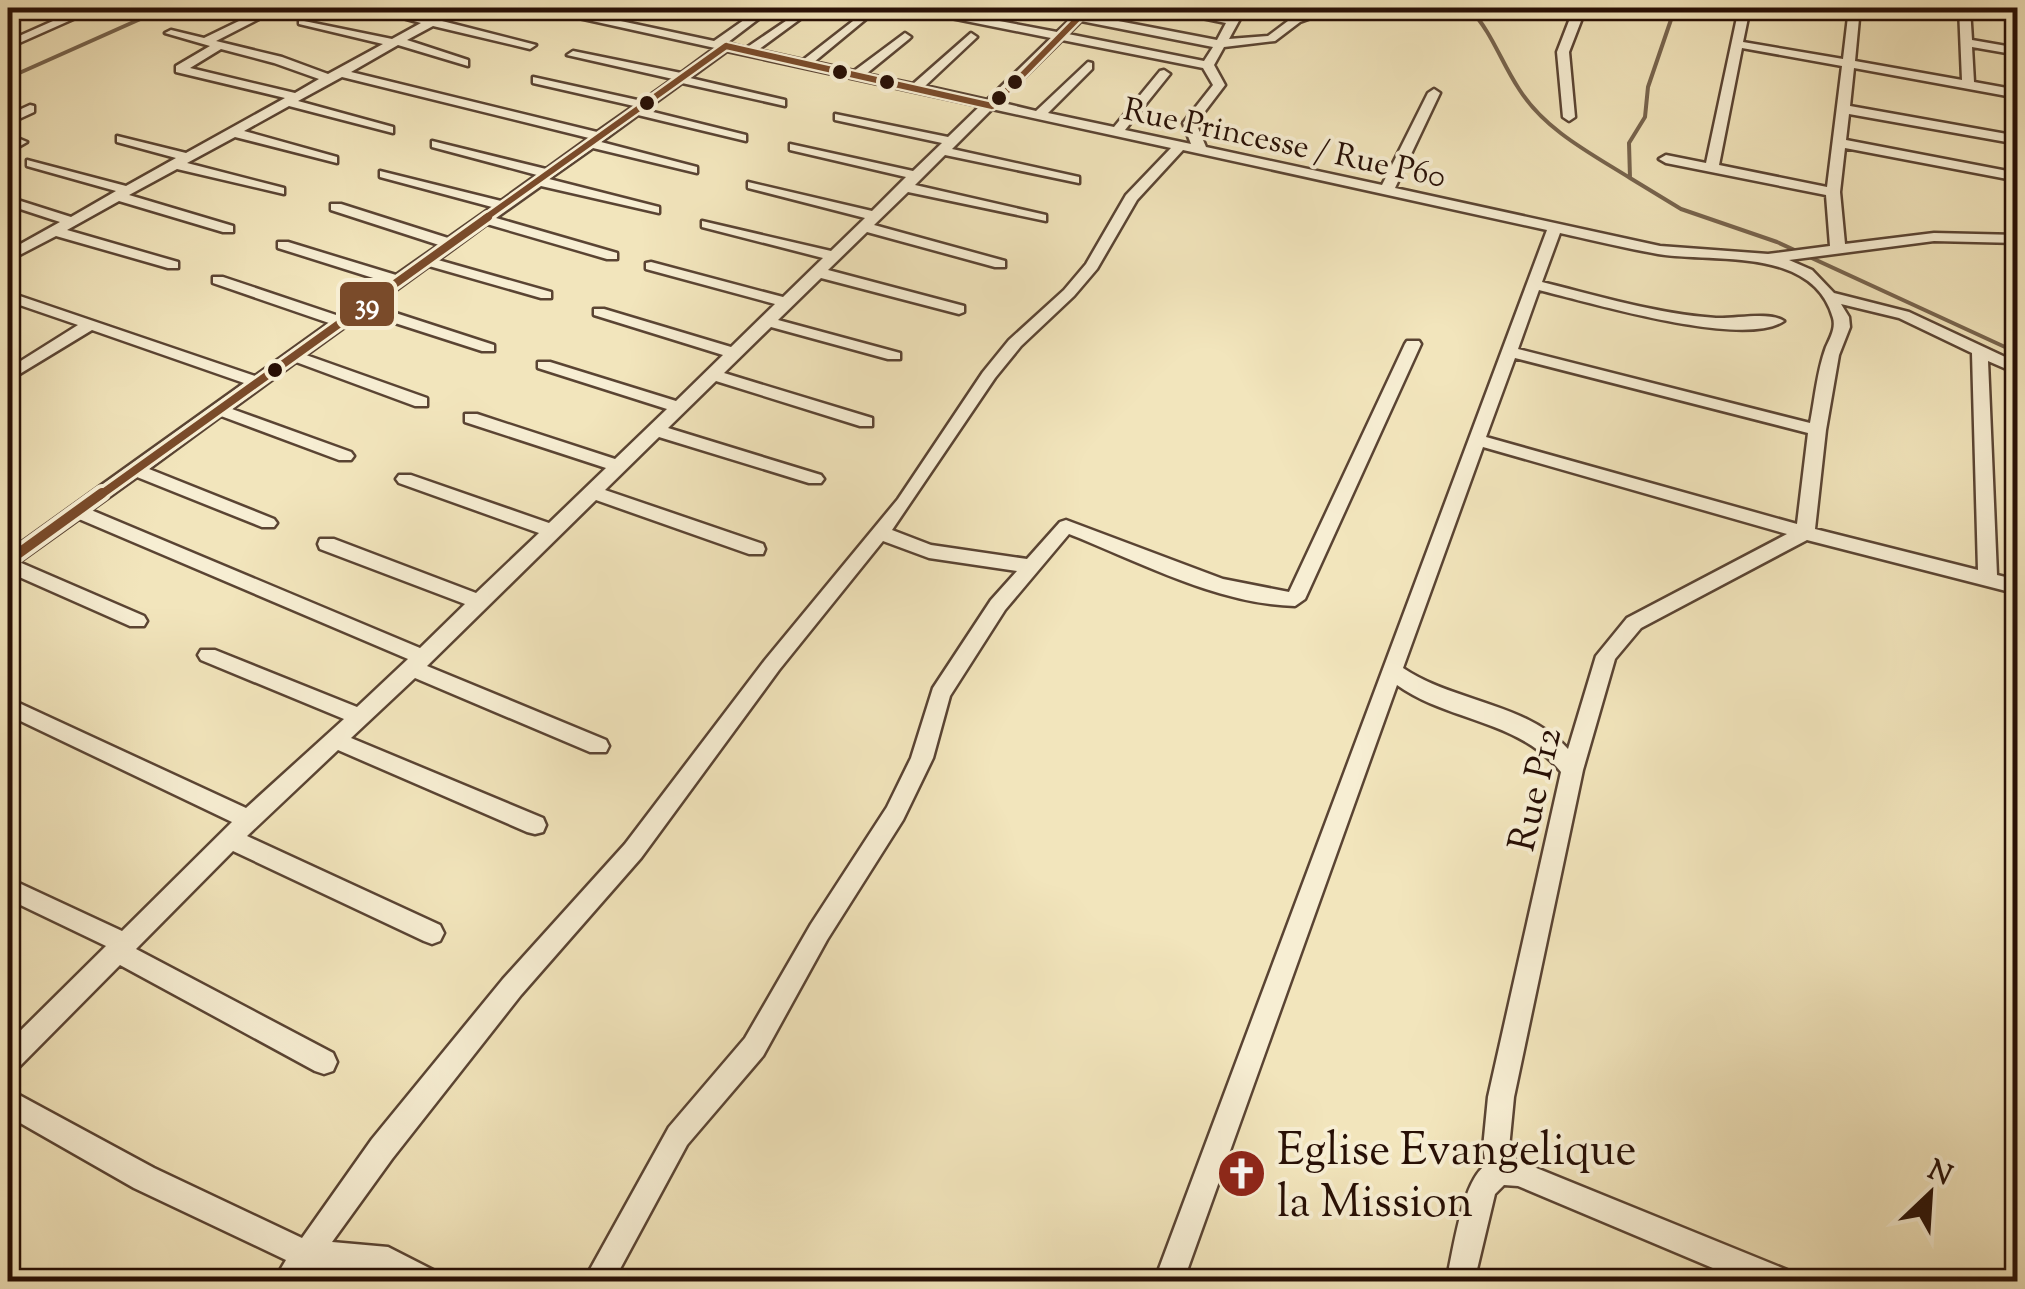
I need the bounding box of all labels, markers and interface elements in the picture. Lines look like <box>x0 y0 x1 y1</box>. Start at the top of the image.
unlabelled marker <box>830 62 850 82</box>
unlabelled marker <box>877 72 897 92</box>
unlabelled marker <box>1005 72 1025 92</box>
unlabelled marker <box>989 88 1009 108</box>
street label: Rue Princesse / Rue P60 <box>1119 88 1450 202</box>
unlabelled marker <box>637 93 657 113</box>
line badge: 39 <box>338 280 396 328</box>
text: 39 <box>355 286 379 326</box>
unlabelled marker <box>265 360 285 380</box>
street label: Rue P12 <box>1497 722 1578 857</box>
place label: Eglise Evangelique la Mission <box>1277 1121 1637 1238</box>
north arrow <box>1880 1144 1980 1244</box>
church icon: Eglise Evangelique la Mission <box>1216 1148 1268 1200</box>
text: N <box>1921 1151 1958 1197</box>

